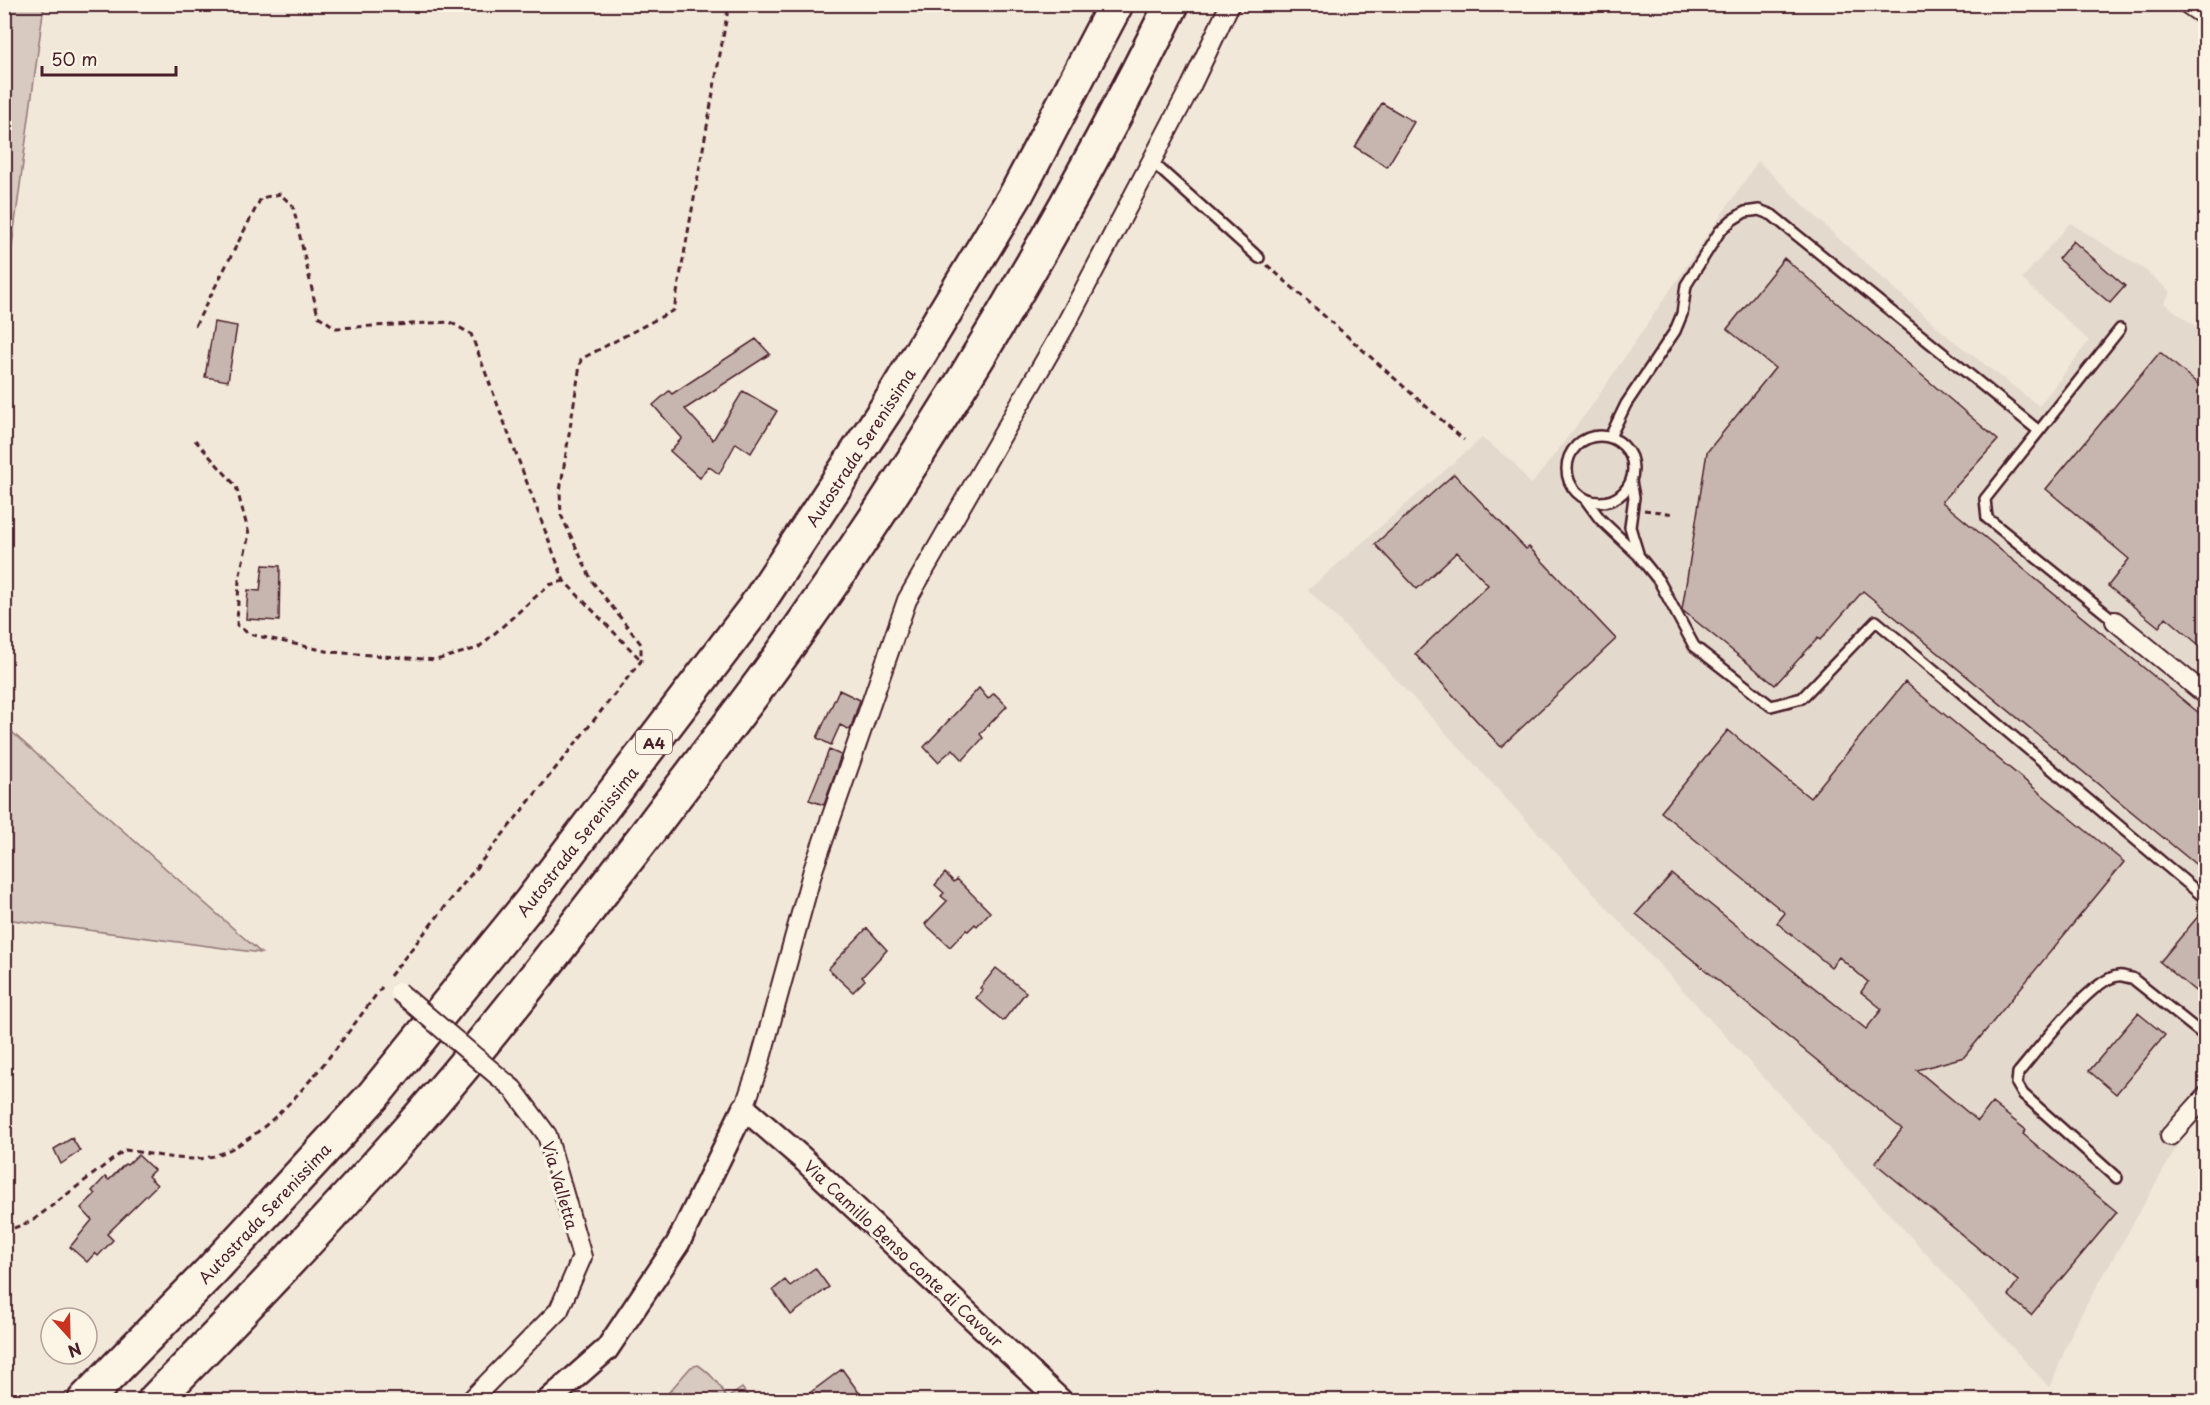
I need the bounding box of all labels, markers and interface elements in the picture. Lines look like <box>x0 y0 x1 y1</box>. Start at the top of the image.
scale bar <box>42 39 176 77</box>
text: 50 m <box>51 45 98 72</box>
street label: Autostrada Serenissima <box>800 363 920 531</box>
road number: A4 <box>636 730 672 754</box>
street label: Autostrada Serenissima <box>511 761 643 921</box>
street label: Autostrada Serenissima <box>192 1137 336 1289</box>
street label: Via Valletta <box>537 1138 585 1232</box>
street label: Via Camillo Benso conte di Cavour <box>799 1154 1010 1353</box>
north arrow <box>39 1306 99 1366</box>
text: N <box>65 1337 85 1364</box>

